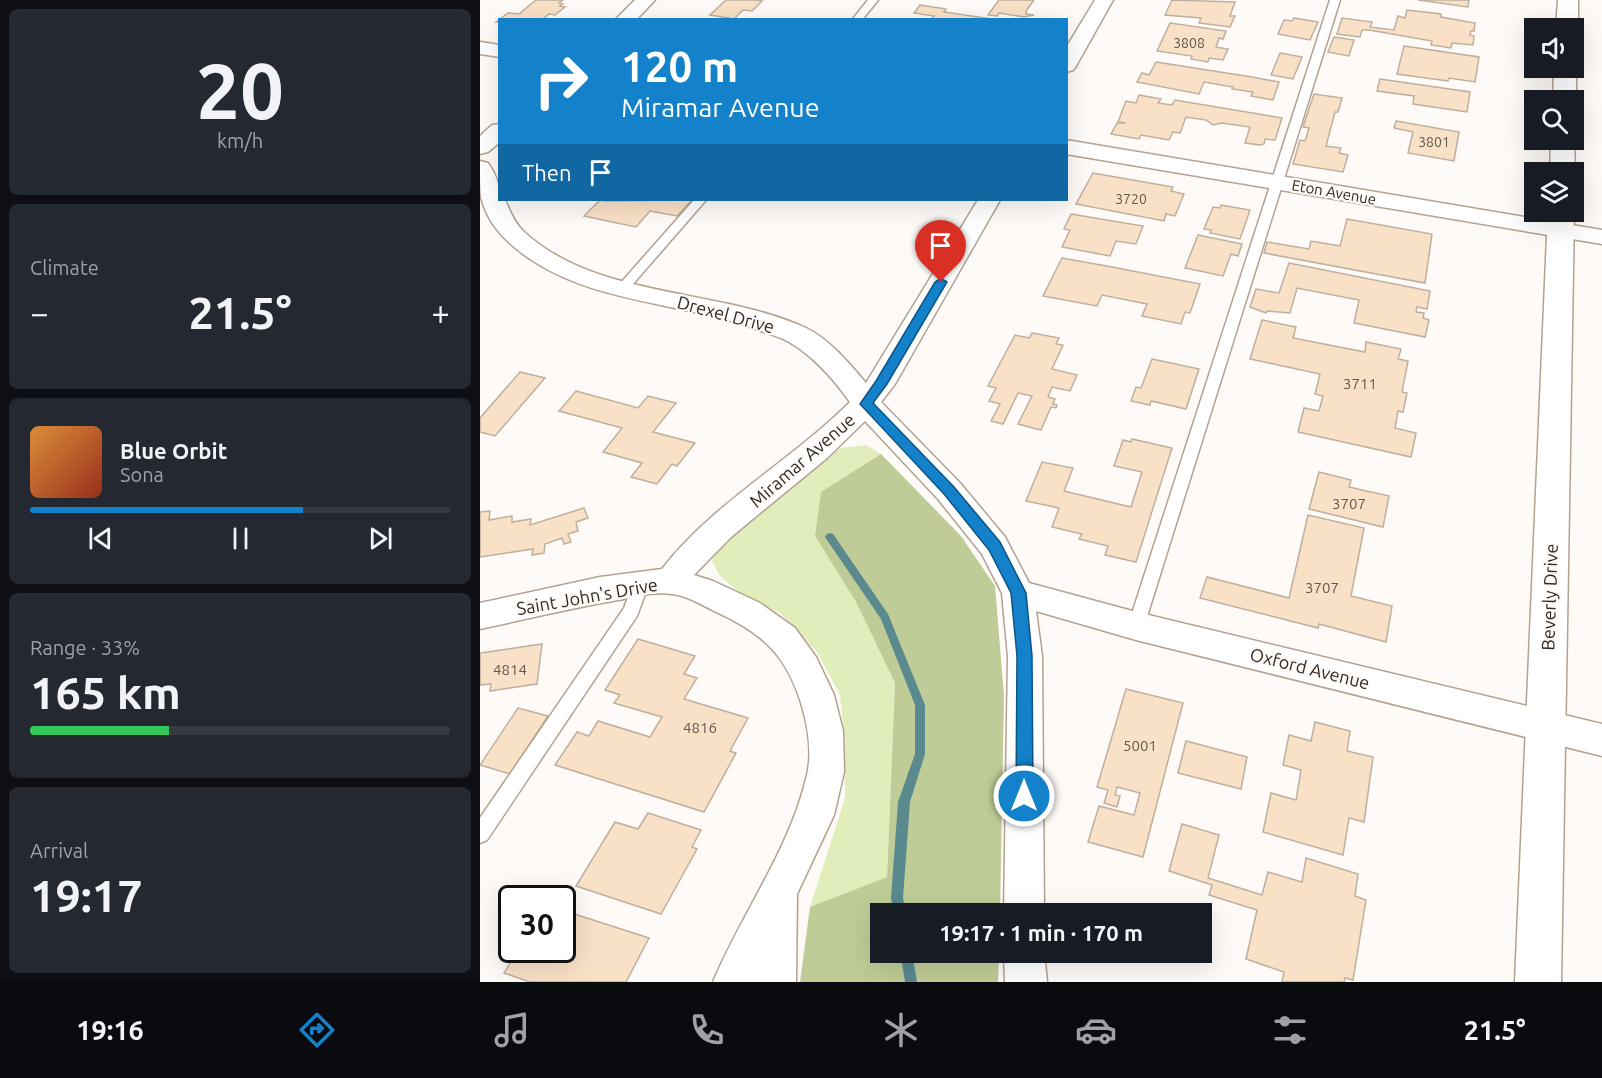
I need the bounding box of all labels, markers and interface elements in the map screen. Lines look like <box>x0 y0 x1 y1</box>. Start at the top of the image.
map controls <box>1524 18 1584 222</box>
button: sound <box>1524 18 1584 78</box>
house number: 3808 <box>1173 35 1205 51</box>
icon: right <box>522 42 600 120</box>
text: 120 m <box>621 43 738 90</box>
text: 20 <box>196 46 284 134</box>
button: search <box>1524 90 1584 150</box>
text: Miramar Avenue <box>621 92 820 122</box>
text: km/h <box>217 129 263 152</box>
house number: 3801 <box>1418 134 1450 150</box>
icon: arrive <box>584 156 617 189</box>
text: Then <box>522 160 572 185</box>
button: layers <box>1524 162 1584 222</box>
street label: Eton Avenue <box>1290 176 1378 208</box>
house number: 3720 <box>1115 191 1147 207</box>
pin <box>915 220 966 282</box>
icon: arrive <box>924 229 957 262</box>
text: Climate <box>30 256 99 279</box>
text: 21.5° <box>188 287 292 338</box>
street label: Drexel Drive <box>675 291 777 337</box>
text: − <box>30 294 49 331</box>
text: + <box>431 294 450 331</box>
house number: 3711 <box>1343 375 1377 392</box>
street label: Miramar Avenue <box>745 409 859 511</box>
text: Blue Orbit <box>120 438 227 463</box>
text: Sona <box>120 463 164 486</box>
house number: 3707 <box>1332 495 1366 512</box>
icon: previous <box>84 522 117 555</box>
icon: pause <box>224 522 257 555</box>
icon: next <box>364 522 397 555</box>
street label: Beverly Drive <box>1537 543 1561 651</box>
street label: Saint John's Drive <box>515 574 659 618</box>
house number: 3707 <box>1305 579 1339 596</box>
text: Range · 33% <box>30 636 140 659</box>
street label: Oxford Avenue <box>1248 643 1372 693</box>
house number: 4814 <box>493 661 527 678</box>
text: 165 km <box>30 667 181 718</box>
house number: 4816 <box>683 719 717 736</box>
house number: 5001 <box>1123 737 1157 754</box>
position arrow <box>992 764 1056 828</box>
text: Arrival <box>30 839 88 862</box>
text: 19:17 <box>30 870 143 921</box>
speed limit sign: 30 <box>498 885 576 963</box>
text: 19:17 · 1 min · 170 m <box>939 920 1143 945</box>
icon: directions <box>296 1009 338 1051</box>
icon: music <box>491 1009 533 1051</box>
icon: phone <box>686 1009 728 1051</box>
icon: climate <box>880 1009 922 1051</box>
icon: car <box>1075 1009 1117 1051</box>
icon: filters <box>1269 1009 1311 1051</box>
text: 19:16 <box>76 1015 144 1045</box>
text: 21.5° <box>1464 1015 1526 1045</box>

